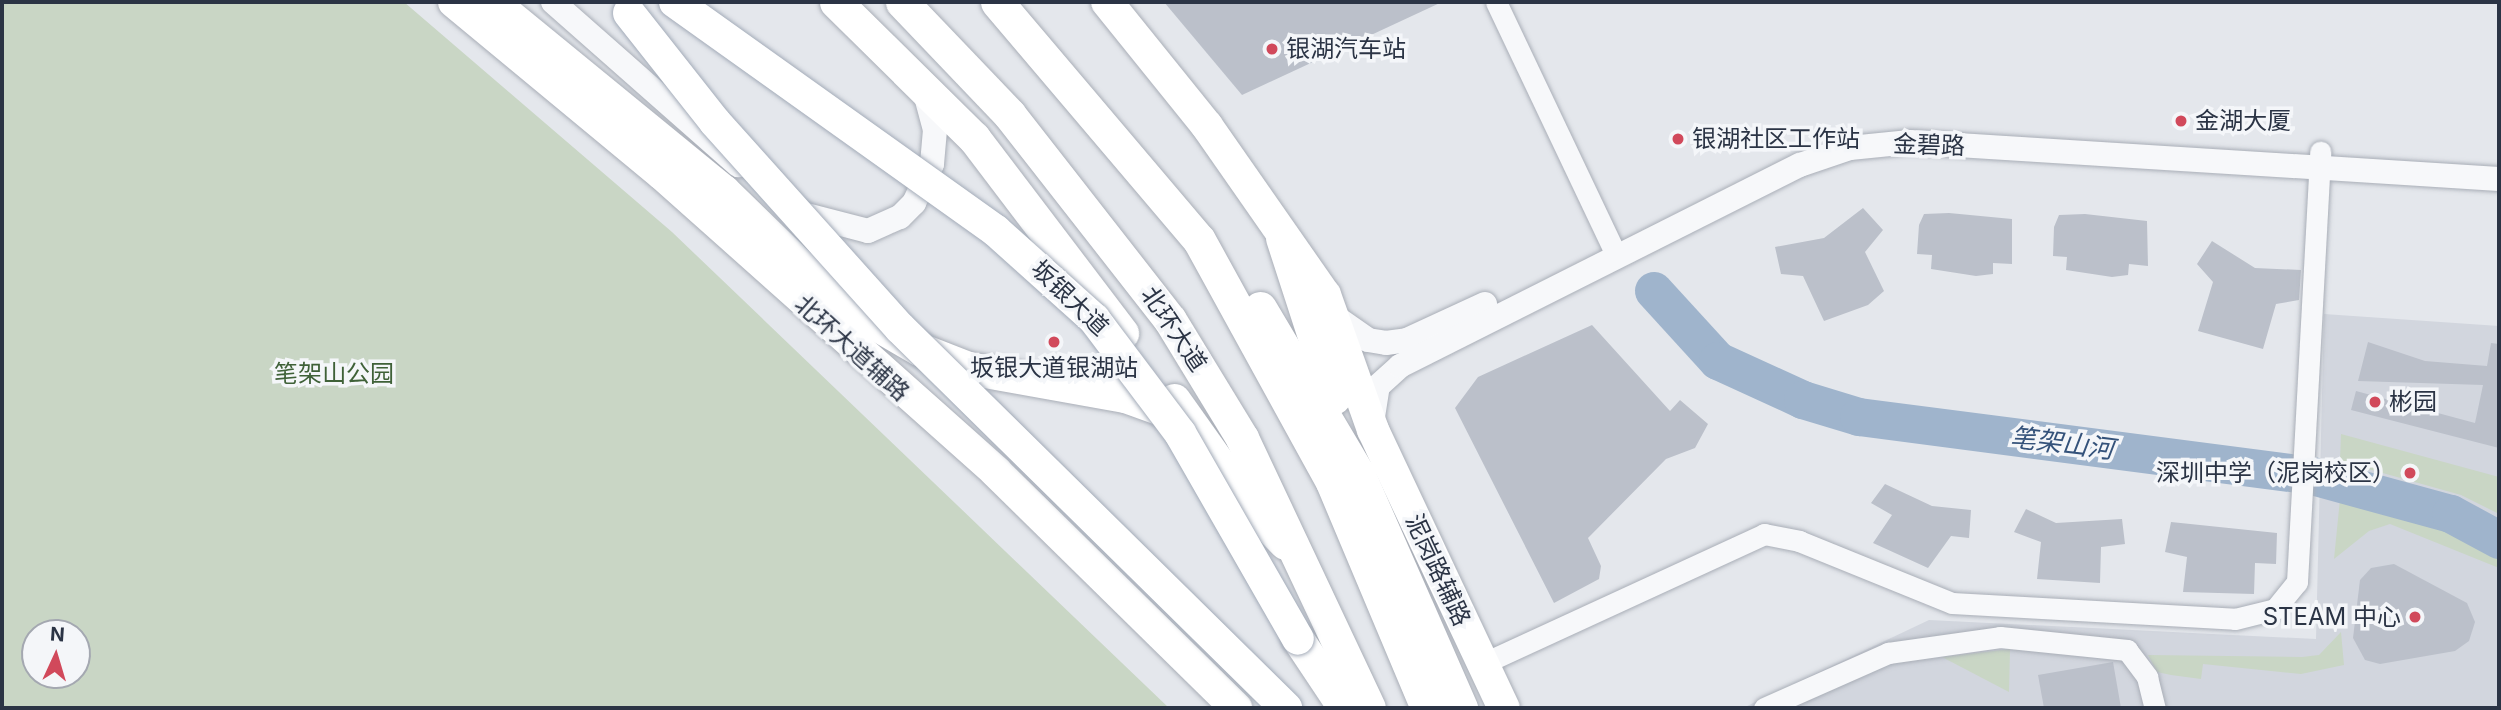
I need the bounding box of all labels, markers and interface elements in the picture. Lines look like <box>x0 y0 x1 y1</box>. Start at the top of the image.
place label: 银湖汽车站 <box>1286 35 1406 63</box>
marker: 银湖汽车站 <box>1264 41 1280 57</box>
place label: 金湖大厦 <box>2195 107 2291 135</box>
marker: 金湖大厦 <box>2173 113 2189 129</box>
place label: 银湖社区工作站 <box>1692 125 1860 153</box>
street label: 金碧路 <box>1893 129 1965 161</box>
marker: 银湖社区工作站 <box>1670 131 1686 147</box>
street label: 坂银大道 <box>1025 254 1115 342</box>
street label: 北环大道 <box>1135 281 1213 377</box>
street label: 北环大道辅路 <box>789 289 915 407</box>
marker: 坂银大道银湖站 <box>1046 334 1062 350</box>
place label: 坂银大道银湖站 <box>970 354 1138 382</box>
park label: 笔架山公园 <box>274 360 394 388</box>
place label: 彬园 <box>2389 388 2437 416</box>
marker: 彬园 <box>2367 394 2383 410</box>
water label: 笔架山河 <box>2008 421 2116 465</box>
place label: 深圳中学（泥岗校区） <box>2156 459 2396 487</box>
marker: 深圳中学（泥岗校区） <box>2402 465 2418 481</box>
street label: 泥岗路辅路 <box>1400 510 1476 630</box>
place label: STEAM 中心 <box>2263 603 2401 631</box>
marker: STEAM 中心 <box>2407 609 2423 625</box>
north arrow <box>21 619 91 689</box>
text: N <box>49 623 65 647</box>

